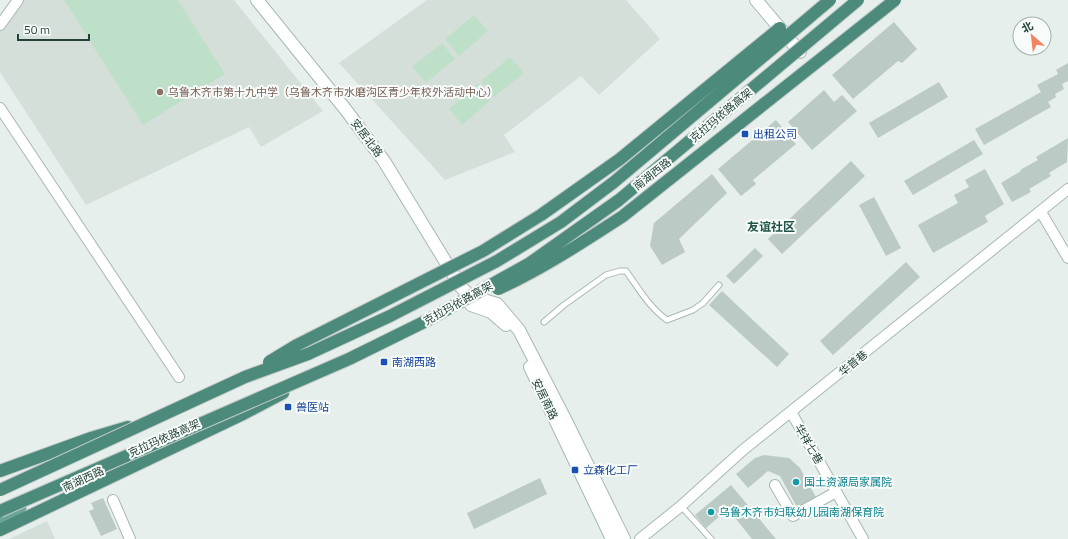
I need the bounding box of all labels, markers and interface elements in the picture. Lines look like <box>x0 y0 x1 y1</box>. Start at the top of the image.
scale bar <box>18 16 89 42</box>
north arrow <box>1012 16 1052 56</box>
text: 北 <box>1019 18 1036 37</box>
text: 50 m <box>24 20 50 39</box>
place label: 乌鲁木齐市第十九中学（乌鲁木齐市水磨沟区青少年校外活动中心） <box>168 84 498 100</box>
street label: 克拉玛依路高架 <box>686 84 756 146</box>
marker: 乌鲁木齐市第十九中学（乌鲁木齐市水磨沟区青少年校外活动中心） <box>155 87 165 97</box>
street label: 安居北路 <box>347 116 387 160</box>
place label: 出租公司 <box>753 126 797 142</box>
marker: 出租公司 <box>740 129 750 139</box>
street label: 南湖西路 <box>630 154 674 194</box>
district label: 友谊社区 <box>747 217 795 236</box>
street label: 克拉玛依路高架 <box>420 277 496 329</box>
street label: 华普巷 <box>835 346 871 380</box>
place label: 南湖西路 <box>392 354 436 370</box>
marker: 南湖西路 <box>379 357 389 367</box>
street label: 安居南路 <box>528 376 562 422</box>
place label: 兽医站 <box>296 399 329 415</box>
marker: 兽医站 <box>283 402 293 412</box>
street label: 克拉玛依路高架 <box>126 415 202 461</box>
street label: 华祥七巷 <box>791 421 827 467</box>
street label: 南湖西路 <box>60 462 106 496</box>
place label: 立森化工厂 <box>583 462 638 478</box>
marker: 立森化工厂 <box>570 465 580 475</box>
place label: 国土资源局家属院 <box>804 474 892 490</box>
marker: 国土资源局家属院 <box>791 477 801 487</box>
place label: 乌鲁木齐市妇联幼儿园南湖保育院 <box>719 504 884 520</box>
marker: 乌鲁木齐市妇联幼儿园南湖保育院 <box>706 507 716 517</box>

